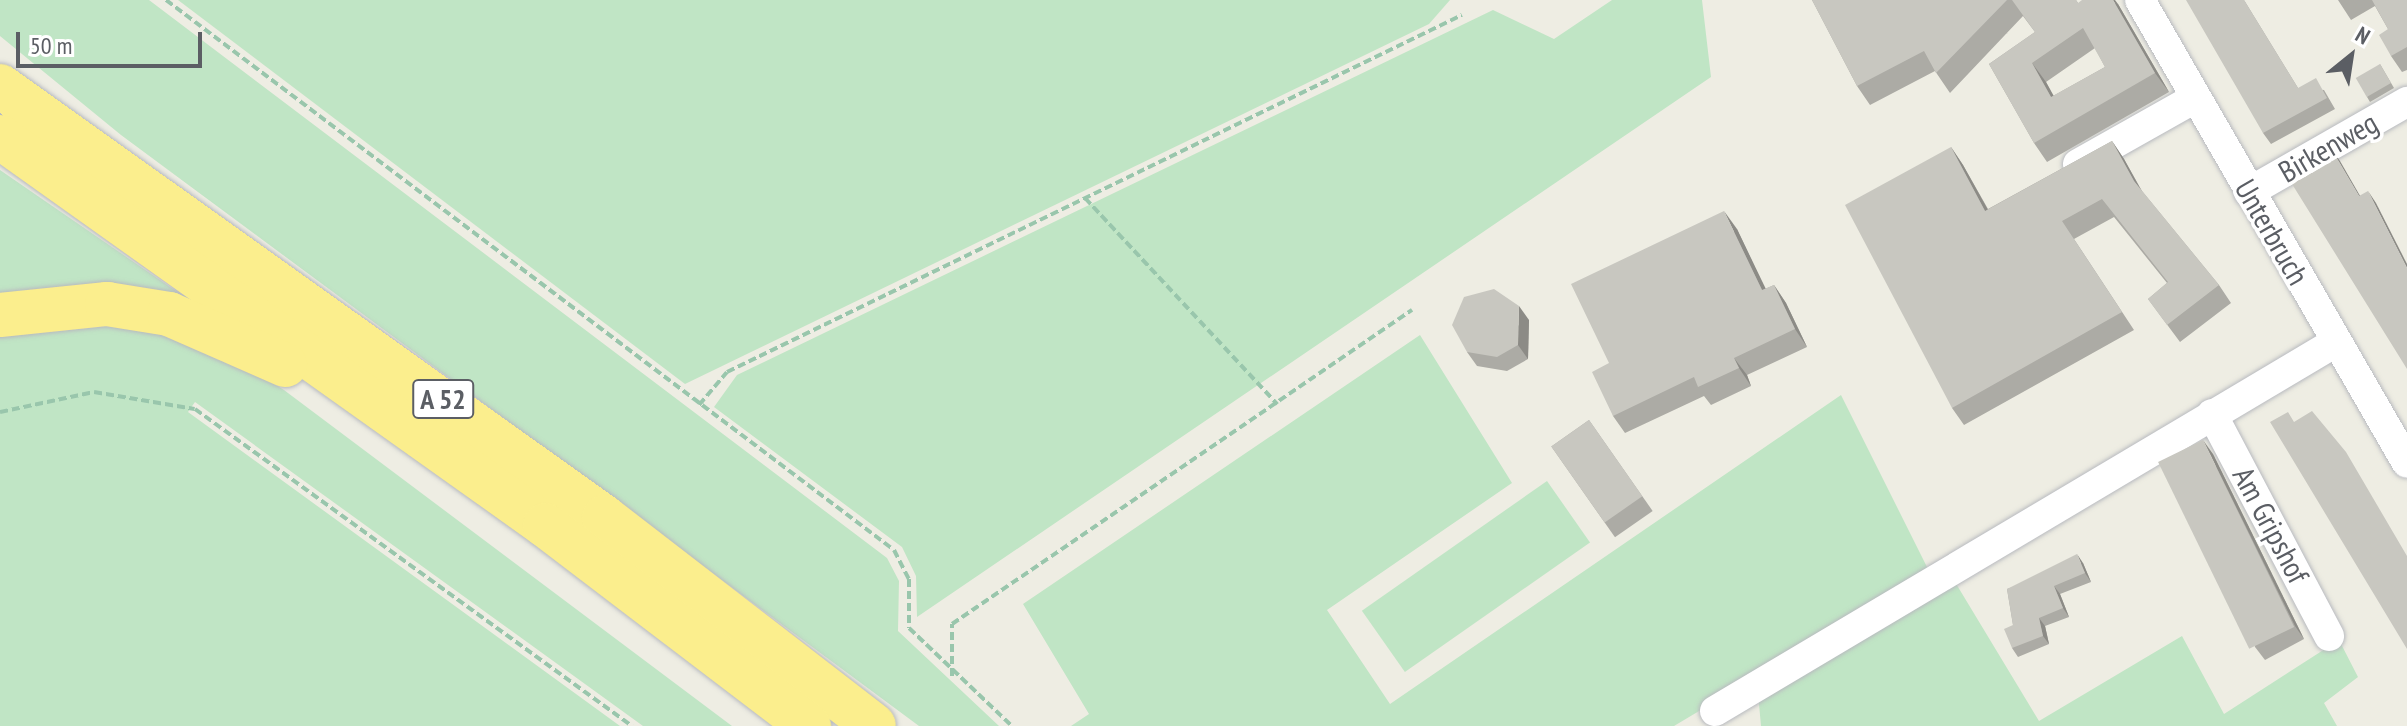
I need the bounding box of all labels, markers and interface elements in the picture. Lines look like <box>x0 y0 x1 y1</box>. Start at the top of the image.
scale bar <box>20 16 206 66</box>
north arrow <box>2311 16 2391 96</box>
text: N <box>2351 20 2375 50</box>
text: 50 m <box>30 30 72 61</box>
street label: Birkenweg <box>2272 104 2384 190</box>
street label: Unterbruch <box>2228 173 2316 291</box>
road number: A 52 <box>411 375 475 423</box>
street label: Am Gripshof <box>2225 461 2317 589</box>

